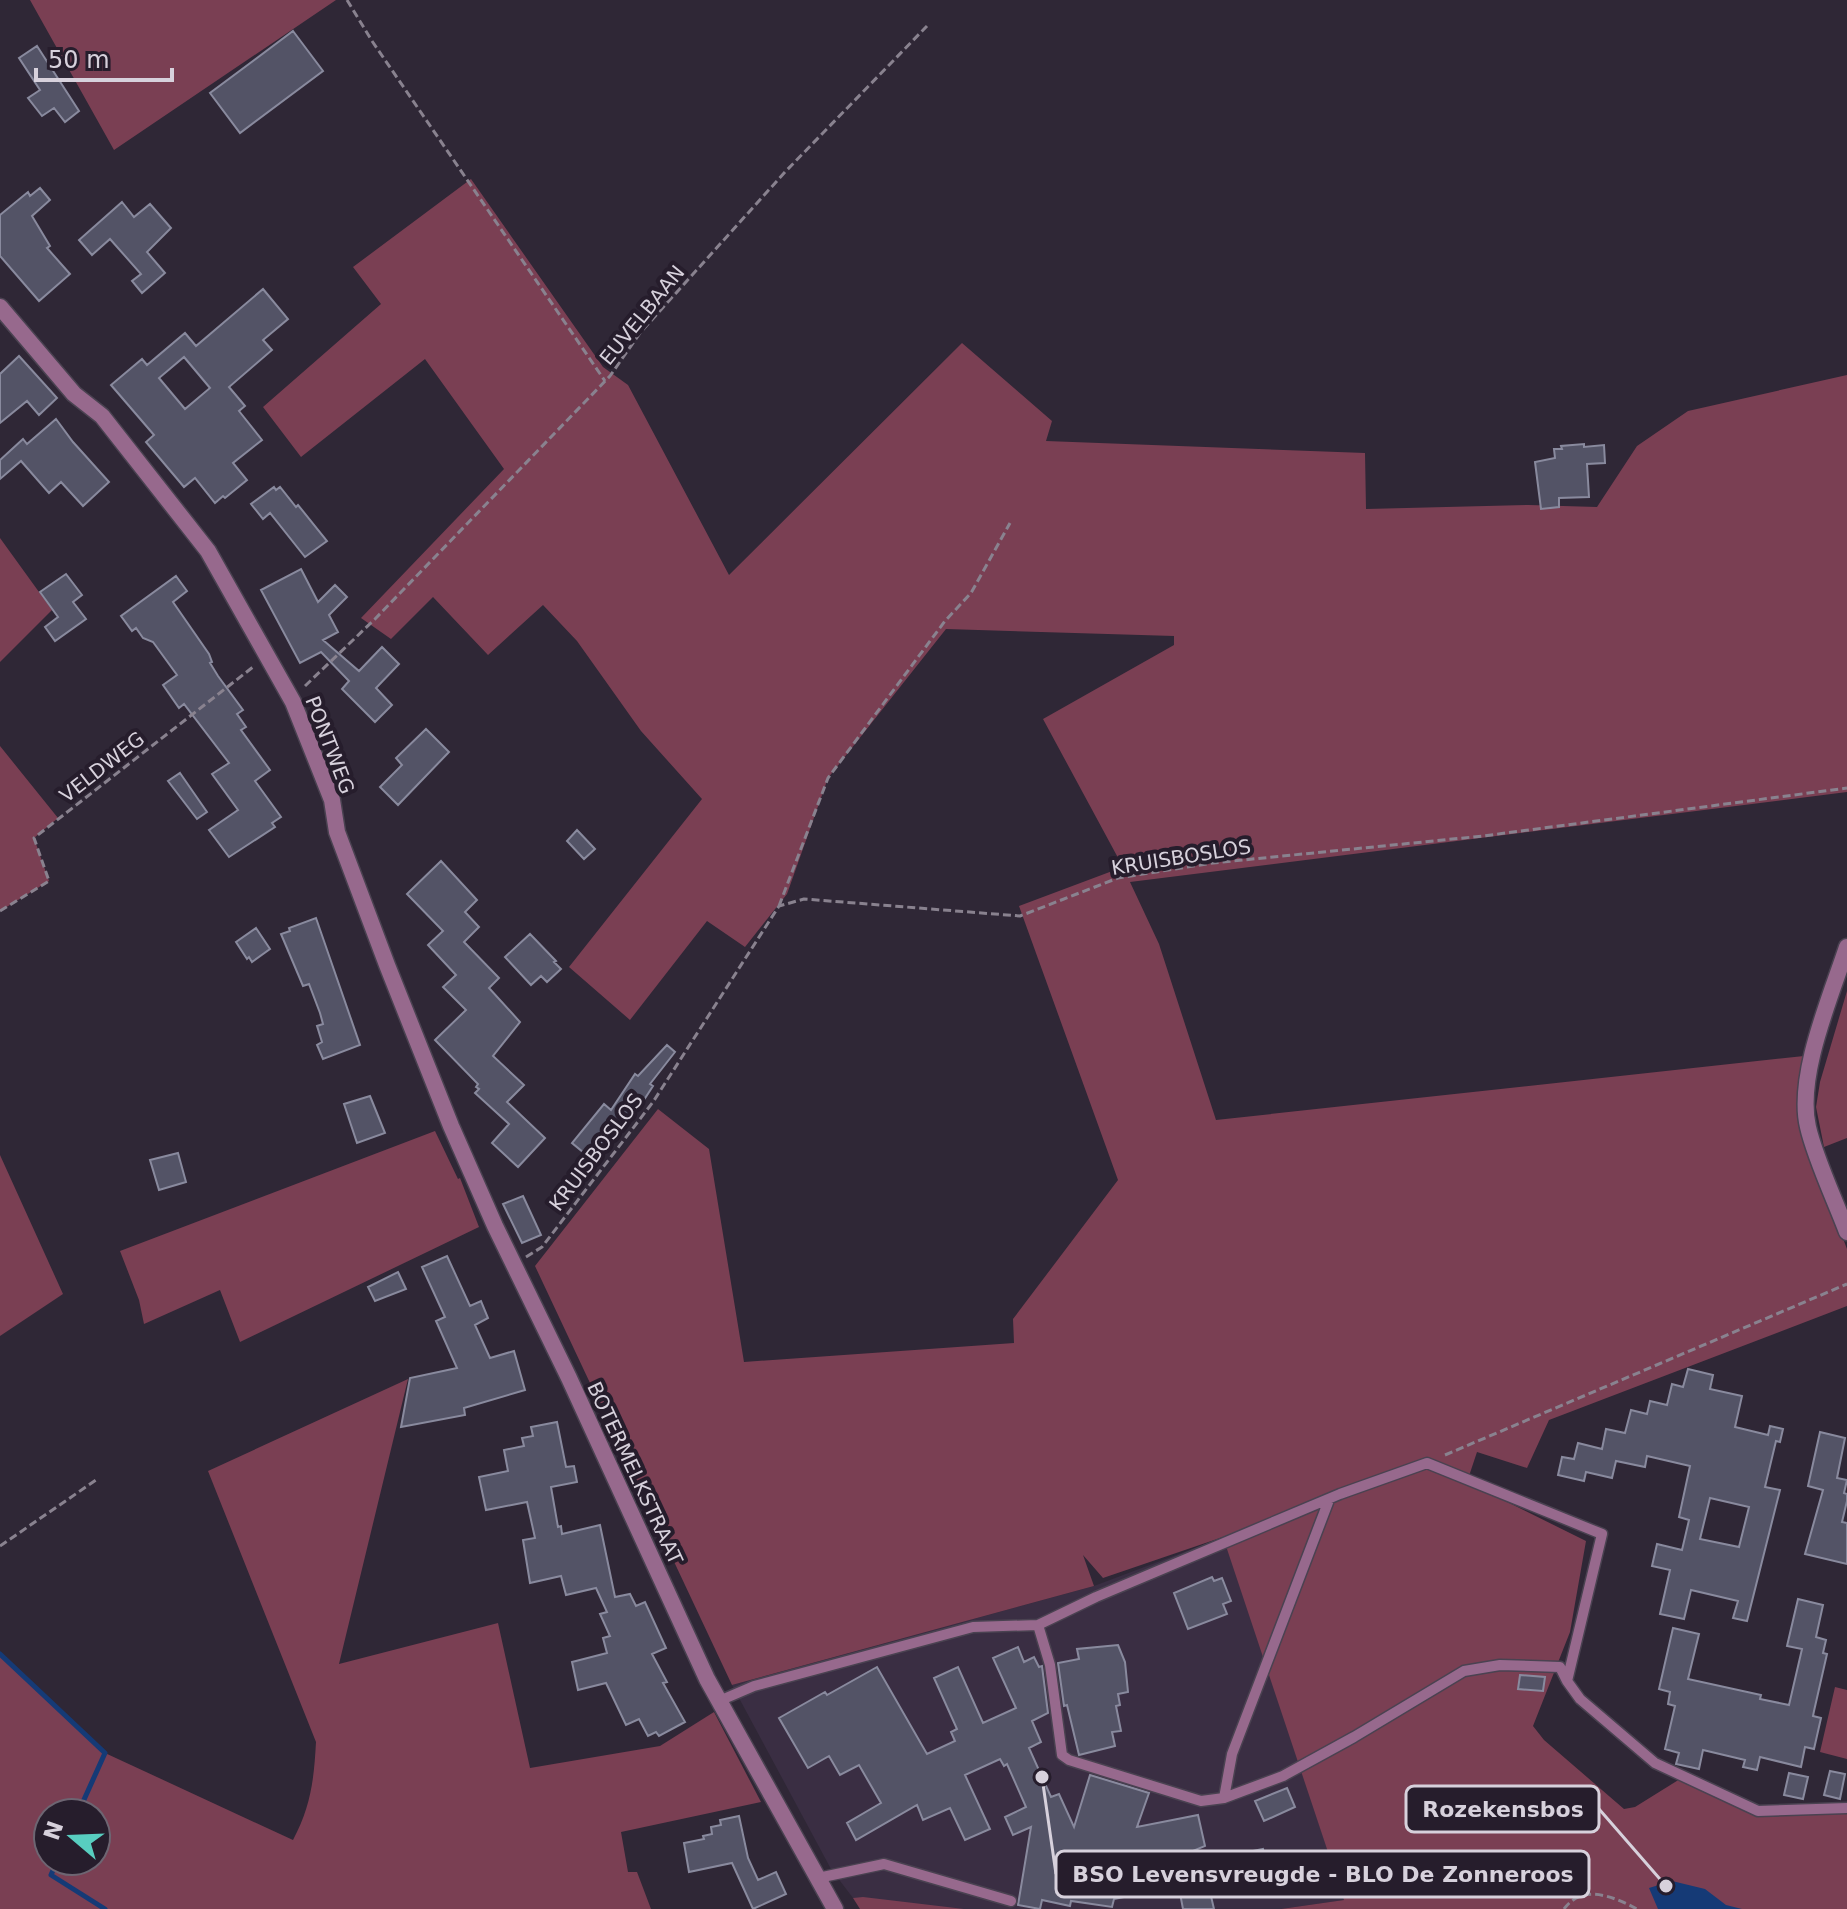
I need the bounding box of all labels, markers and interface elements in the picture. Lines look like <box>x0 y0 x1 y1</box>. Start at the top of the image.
scale bar <box>36 32 172 82</box>
text: 50 m <box>48 46 110 74</box>
street label: EUVELBAAN <box>594 260 690 370</box>
street label: PONTWEG <box>300 693 360 797</box>
street label: VELDWEG <box>55 727 149 807</box>
street label: KRUISBOSLOS <box>1110 834 1252 880</box>
street label: KRUISBOSLOS <box>544 1089 648 1215</box>
street label: BOTERMELKSTRAAT <box>582 1378 688 1569</box>
callout: Rozekensbos <box>1406 1786 1599 1832</box>
north arrow <box>32 1797 112 1877</box>
text: Rozekensbos <box>1422 1797 1584 1822</box>
text: N <box>39 1818 68 1843</box>
callout: BSO Levensvreugde - BLO De Zonneroos <box>1056 1851 1589 1897</box>
text: BSO Levensvreugde - BLO De Zonneroos <box>1072 1862 1574 1887</box>

